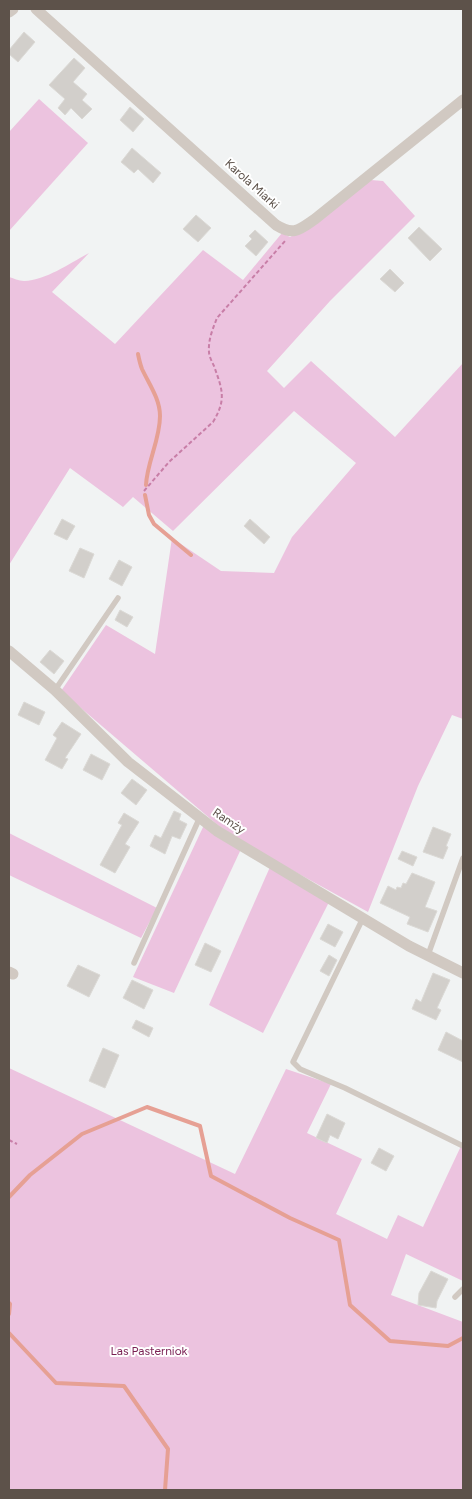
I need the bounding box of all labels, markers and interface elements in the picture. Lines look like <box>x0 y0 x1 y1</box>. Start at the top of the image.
street label: Karola Miarki <box>222 156 282 212</box>
street label: Ramży <box>210 805 248 837</box>
park label: Las Pasterniok <box>111 1344 188 1358</box>

